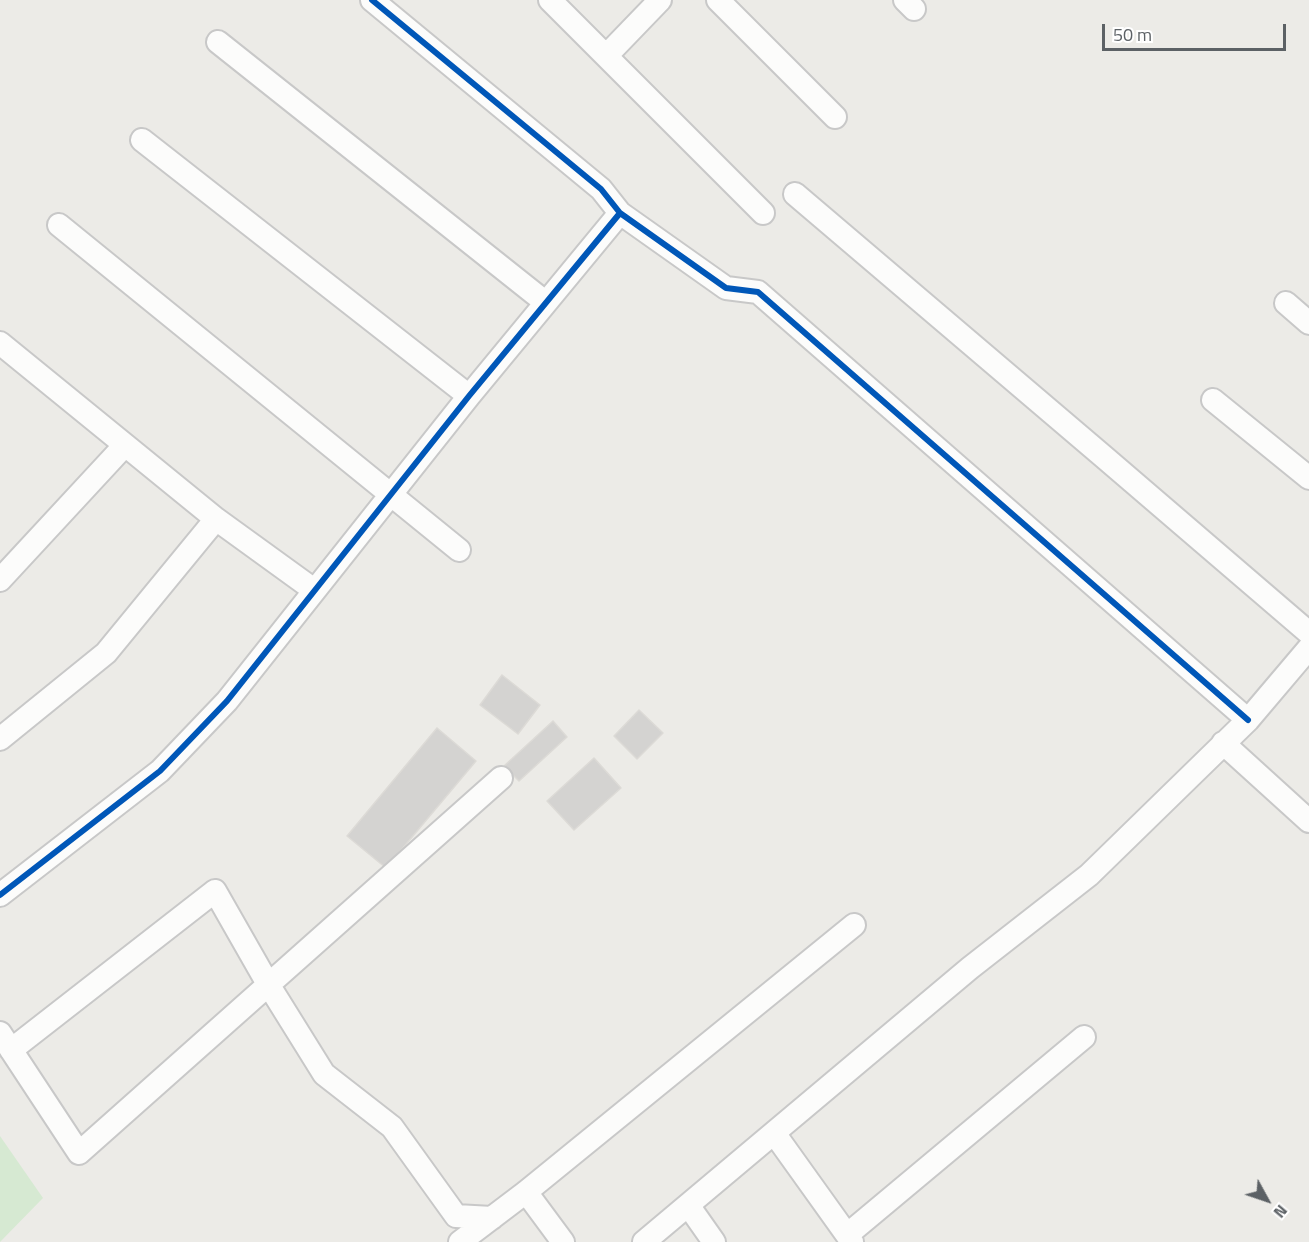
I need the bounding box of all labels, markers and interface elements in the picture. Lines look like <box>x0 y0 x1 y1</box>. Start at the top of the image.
scale bar <box>1105 12 1290 50</box>
text: 50 m <box>1113 21 1152 48</box>
north arrow <box>1237 1170 1297 1230</box>
text: N <box>1268 1200 1294 1224</box>

